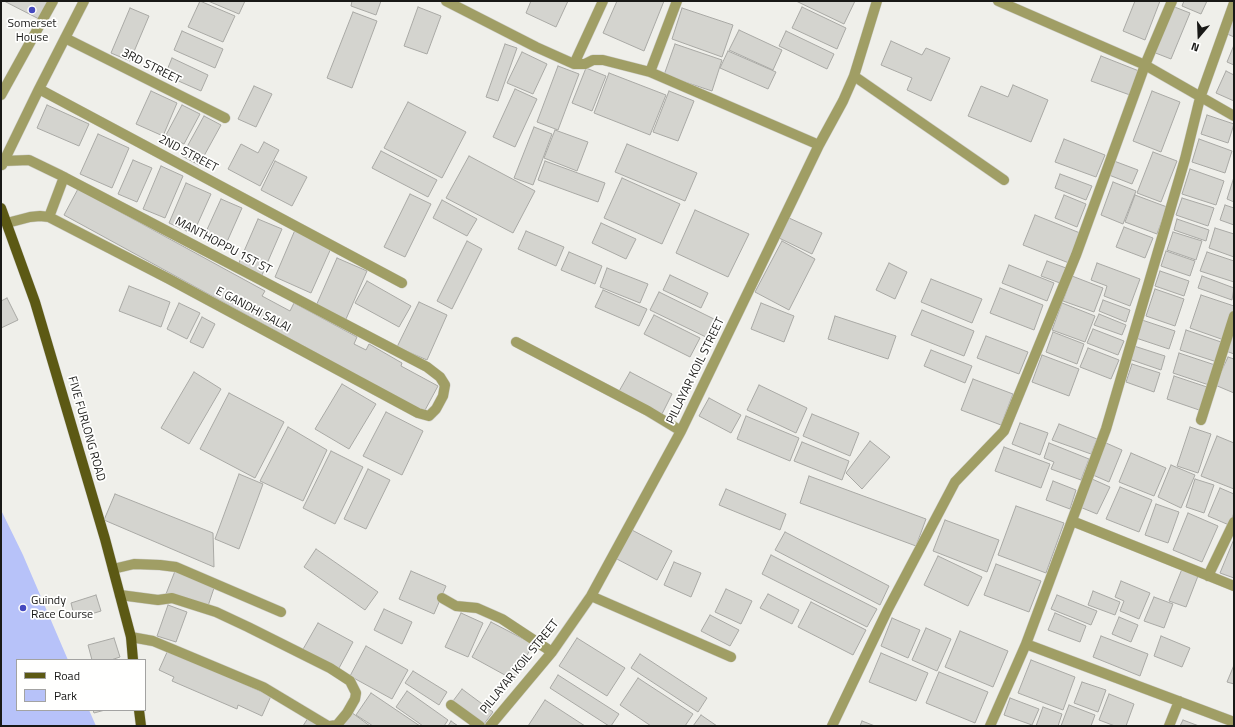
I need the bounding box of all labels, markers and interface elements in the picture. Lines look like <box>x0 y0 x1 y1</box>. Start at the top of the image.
marker: Somerset House <box>27 5 37 15</box>
north arrow <box>1179 16 1219 56</box>
place label: Somerset House <box>8 17 56 45</box>
text: N <box>1189 39 1201 56</box>
street label: 3RD STREET <box>119 46 183 88</box>
street label: 2ND STREET <box>156 132 220 176</box>
street label: MANTHOPPU 1ST ST <box>172 214 274 278</box>
street label: E GANDHI SALAI <box>213 284 293 336</box>
street label: PILLAYAR KOIL STREET <box>664 315 728 427</box>
street label: FIVE FURLONG ROAD <box>64 375 108 483</box>
place label: Guindy Race Course <box>31 594 93 622</box>
marker: Guindy Race Course <box>18 603 28 613</box>
street label: PILLAYAR KOIL STREET <box>478 617 562 717</box>
legend <box>16 659 146 711</box>
text: Road <box>54 666 80 685</box>
text: Park <box>54 686 77 705</box>

